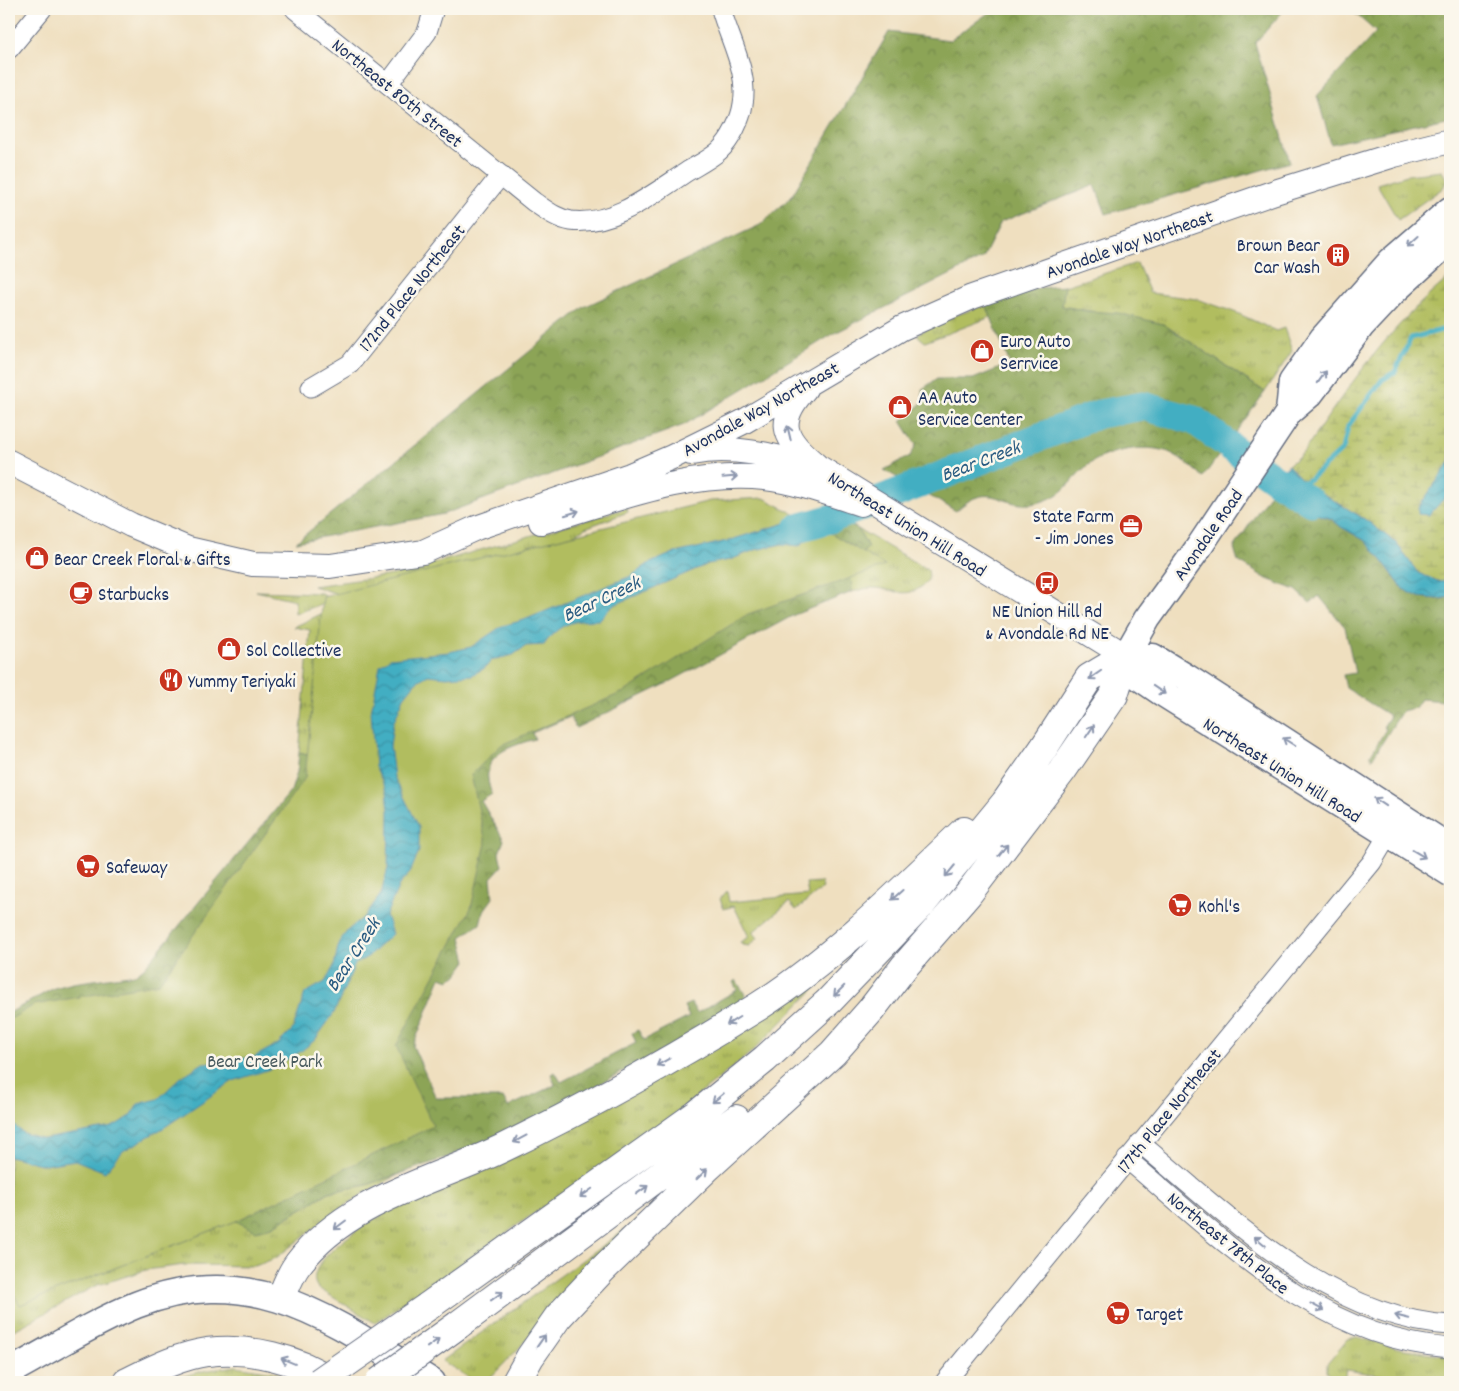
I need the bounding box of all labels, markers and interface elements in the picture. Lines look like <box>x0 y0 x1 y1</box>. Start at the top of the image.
street label: Northeast 80th Street <box>325 33 467 156</box>
street label: Avondale Way Northeast <box>1043 205 1217 288</box>
street label: 172nd Place Northeast <box>354 220 474 359</box>
place label: Brown Bear Car Wash <box>1237 234 1320 283</box>
one-way arrow <box>1406 235 1419 247</box>
building icon: Brown Bear Car Wash <box>1325 242 1351 268</box>
place label: Euro Auto Serrvice <box>1000 330 1071 379</box>
shop icon: Euro Auto Serrvice <box>969 338 995 364</box>
street label: Avondale Way Northeast <box>678 357 845 465</box>
one-way arrow <box>1317 370 1327 384</box>
place label: AA Auto Service Center <box>918 386 1022 435</box>
shop icon: AA Auto Service Center <box>887 394 913 420</box>
one-way arrow <box>783 425 793 441</box>
water label: Bear Creek <box>937 434 1026 491</box>
street label: Northeast Union Hill Road <box>822 466 991 586</box>
one-way arrow <box>722 472 738 482</box>
street label: Avondale Road <box>1168 485 1251 587</box>
place label: State Farm - Jim Jones <box>1032 505 1114 554</box>
one-way arrow <box>564 507 580 517</box>
office icon: State Farm - Jim Jones <box>1118 513 1144 539</box>
shop icon: Bear Creek Floral & Gifts <box>24 545 50 571</box>
place label: Bear Creek Floral & Gifts <box>54 548 231 575</box>
water label: Bear Creek <box>559 570 647 631</box>
bus stop icon: NE Union Hill Rd & Avondale Rd NE <box>1034 570 1060 596</box>
cafe icon: Starbucks <box>68 580 94 606</box>
place label: Starbucks <box>98 583 169 610</box>
place label: NE Union Hill Rd & Avondale Rd NE <box>985 600 1109 649</box>
shop icon: Sol Collective <box>216 636 242 662</box>
place label: Sol Collective <box>246 639 341 666</box>
restaurant icon: Yummy Teriyaki <box>158 667 184 693</box>
place label: Yummy Teriyaki <box>188 670 296 697</box>
one-way arrow <box>1088 670 1102 680</box>
one-way arrow <box>1151 685 1165 695</box>
street label: Northeast Union Hill Road <box>1197 712 1366 832</box>
one-way arrow <box>1085 724 1095 738</box>
one-way arrow <box>1282 737 1296 747</box>
one-way arrow <box>1373 796 1387 806</box>
one-way arrow <box>998 843 1009 856</box>
one-way arrow <box>1412 850 1426 860</box>
supermarket icon: Safeway <box>75 853 101 879</box>
place label: Safeway <box>106 856 167 883</box>
one-way arrow <box>944 864 955 877</box>
one-way arrow <box>890 889 903 900</box>
supermarket icon: Kohl's <box>1167 892 1193 918</box>
place label: Kohl's <box>1198 895 1240 922</box>
water label: Bear Creek <box>320 912 390 998</box>
one-way arrow <box>834 984 846 996</box>
one-way arrow <box>727 1017 741 1027</box>
street label: 177th Place Northeast <box>1112 1044 1230 1181</box>
park label: Bear Creek Park <box>207 1050 323 1077</box>
one-way arrow <box>656 1058 671 1068</box>
one-way arrow <box>711 1092 724 1103</box>
one-way arrow <box>513 1135 528 1144</box>
one-way arrow <box>696 1167 708 1180</box>
one-way arrow <box>635 1185 649 1195</box>
street label: Northeast 78th Place <box>1160 1187 1294 1302</box>
one-way arrow <box>579 1188 593 1198</box>
one-way arrow <box>333 1220 347 1230</box>
one-way arrow <box>1254 1236 1267 1247</box>
one-way arrow <box>490 1291 504 1301</box>
supermarket icon: Target <box>1105 1300 1131 1326</box>
place label: Target <box>1136 1303 1183 1330</box>
one-way arrow <box>1309 1303 1324 1312</box>
one-way arrow <box>1395 1312 1411 1321</box>
one-way arrow <box>536 1334 546 1348</box>
one-way arrow <box>425 1338 439 1348</box>
one-way arrow <box>281 1356 296 1366</box>

